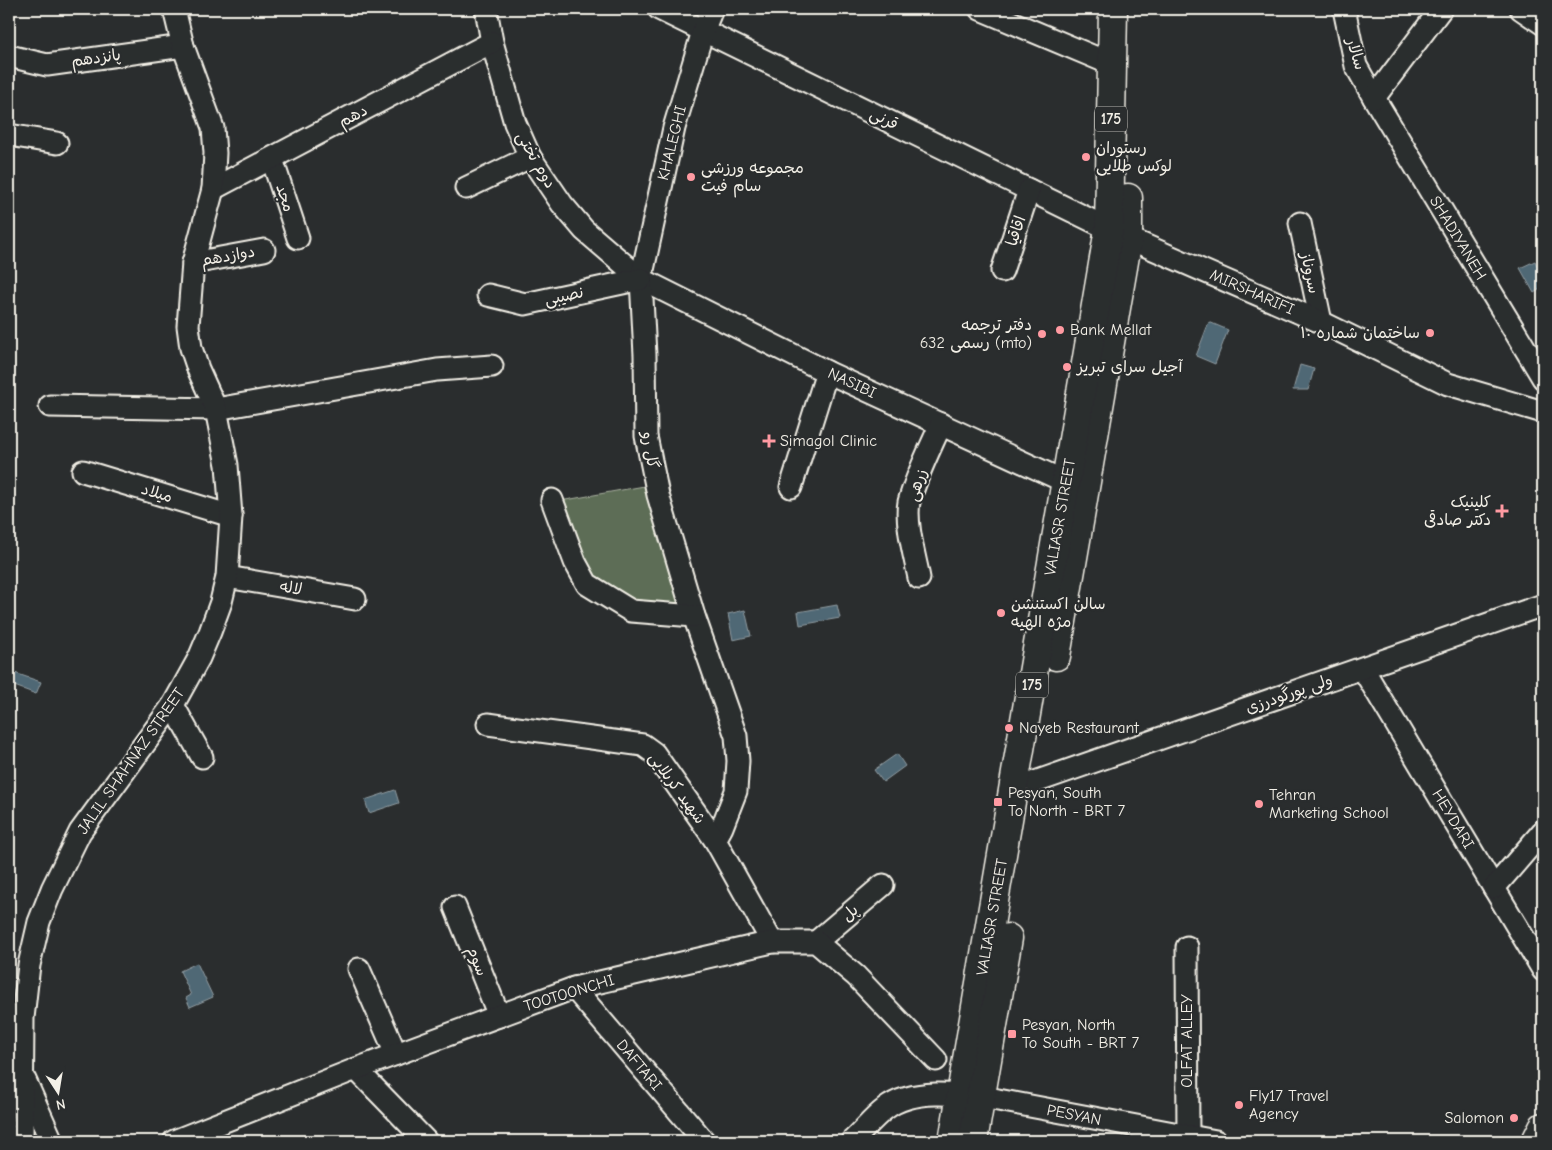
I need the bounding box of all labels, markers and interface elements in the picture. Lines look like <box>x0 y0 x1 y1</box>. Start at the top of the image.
street label: سالار <box>1342 34 1369 72</box>
street label: پانزدهم <box>70 46 122 73</box>
street label: دهم <box>335 101 372 134</box>
street label: KHALEGHI <box>654 104 690 182</box>
street label: قرنی <box>867 105 901 134</box>
road number: 175 <box>1095 106 1127 132</box>
street label: دوم تختی <box>510 128 559 193</box>
place label: رستوران لوکس طلایی <box>1096 139 1172 176</box>
marker: رستوران لوکس طلایی <box>1080 151 1092 163</box>
place label: مجموعه ورزشی سام فیت <box>701 159 804 198</box>
marker: مجموعه ورزشی سام فیت <box>685 171 697 183</box>
street label: مجد <box>272 182 298 214</box>
street label: SHADIYANEH <box>1426 193 1490 283</box>
street label: اقاقیا <box>1002 213 1030 249</box>
street label: دوازدهم <box>200 242 257 273</box>
street label: سروناز <box>1296 249 1323 295</box>
street label: MIRSHARIFI <box>1207 265 1297 319</box>
street label: نصیبی <box>543 283 585 310</box>
place label: دفتر ترجمه رسمی 632 (mto) <box>920 316 1032 353</box>
place label: Bank Mellat <box>1070 321 1152 339</box>
marker: Bank Mellat <box>1054 324 1066 336</box>
place label: ساختمان شماره ۱۰ <box>1300 324 1420 342</box>
marker: ساختمان شماره ۱۰ <box>1424 327 1436 339</box>
marker: دفتر ترجمه رسمی 632 (mto) <box>1036 328 1048 340</box>
place label: آجیل سرای تبریز <box>1075 358 1184 376</box>
marker: آجیل سرای تبریز <box>1061 361 1073 373</box>
street label: NASIBI <box>825 364 879 402</box>
street label: گل رو <box>638 428 663 470</box>
place label: Simagol Clinic <box>780 432 877 450</box>
marker: Simagol Clinic <box>762 434 776 448</box>
street label: VALIASR STREET <box>1041 456 1079 577</box>
street label: زرهی <box>903 467 932 504</box>
street label: میلاد <box>139 480 175 506</box>
place label: کلینیک دکتر صادقی <box>1424 493 1491 529</box>
marker: کلینیک دکتر صادقی <box>1495 504 1509 518</box>
street label: لاله <box>278 577 304 599</box>
place label: سالن اکستنشن مژه الهیه <box>1011 595 1106 631</box>
marker: سالن اکستنشن مژه الهیه <box>995 607 1007 619</box>
street label: ولی پورگودرزی <box>1243 670 1335 718</box>
road number: 175 <box>1016 672 1048 698</box>
street label: JALIL SHAHNAZ STREET <box>74 684 189 838</box>
place label: Nayeb Restaurant <box>1019 719 1139 737</box>
marker: Nayeb Restaurant <box>1003 722 1015 734</box>
street label: شهید کربلایی <box>644 749 709 828</box>
place label: Pesyan, South To North - BRT 7 <box>1008 784 1125 820</box>
place label: Tehran Marketing School <box>1269 786 1389 822</box>
street label: HEYDARI <box>1428 786 1478 852</box>
marker: Pesyan, South To North - BRT 7 <box>992 796 1004 808</box>
marker: Tehran Marketing School <box>1253 798 1265 810</box>
street label: VALIASR STREET <box>973 856 1011 977</box>
street label: پل <box>838 901 863 926</box>
street label: سوم <box>460 944 491 980</box>
street label: TOOTOONCHI <box>522 971 616 1015</box>
street label: OLFAT ALLEY <box>1178 994 1196 1088</box>
place label: Pesyan, North To South - BRT 7 <box>1022 1016 1140 1052</box>
marker: Pesyan, North To South - BRT 7 <box>1006 1028 1018 1040</box>
street label: DAFTARI <box>613 1036 665 1094</box>
north arrow <box>32 1068 82 1118</box>
place label: Fly17 Travel Agency <box>1249 1087 1329 1123</box>
text: N <box>54 1095 67 1113</box>
marker: Fly17 Travel Agency <box>1233 1099 1245 1111</box>
street label: PESYAN <box>1045 1101 1103 1129</box>
place label: Salomon <box>1444 1109 1504 1127</box>
marker: Salomon <box>1508 1112 1520 1124</box>

